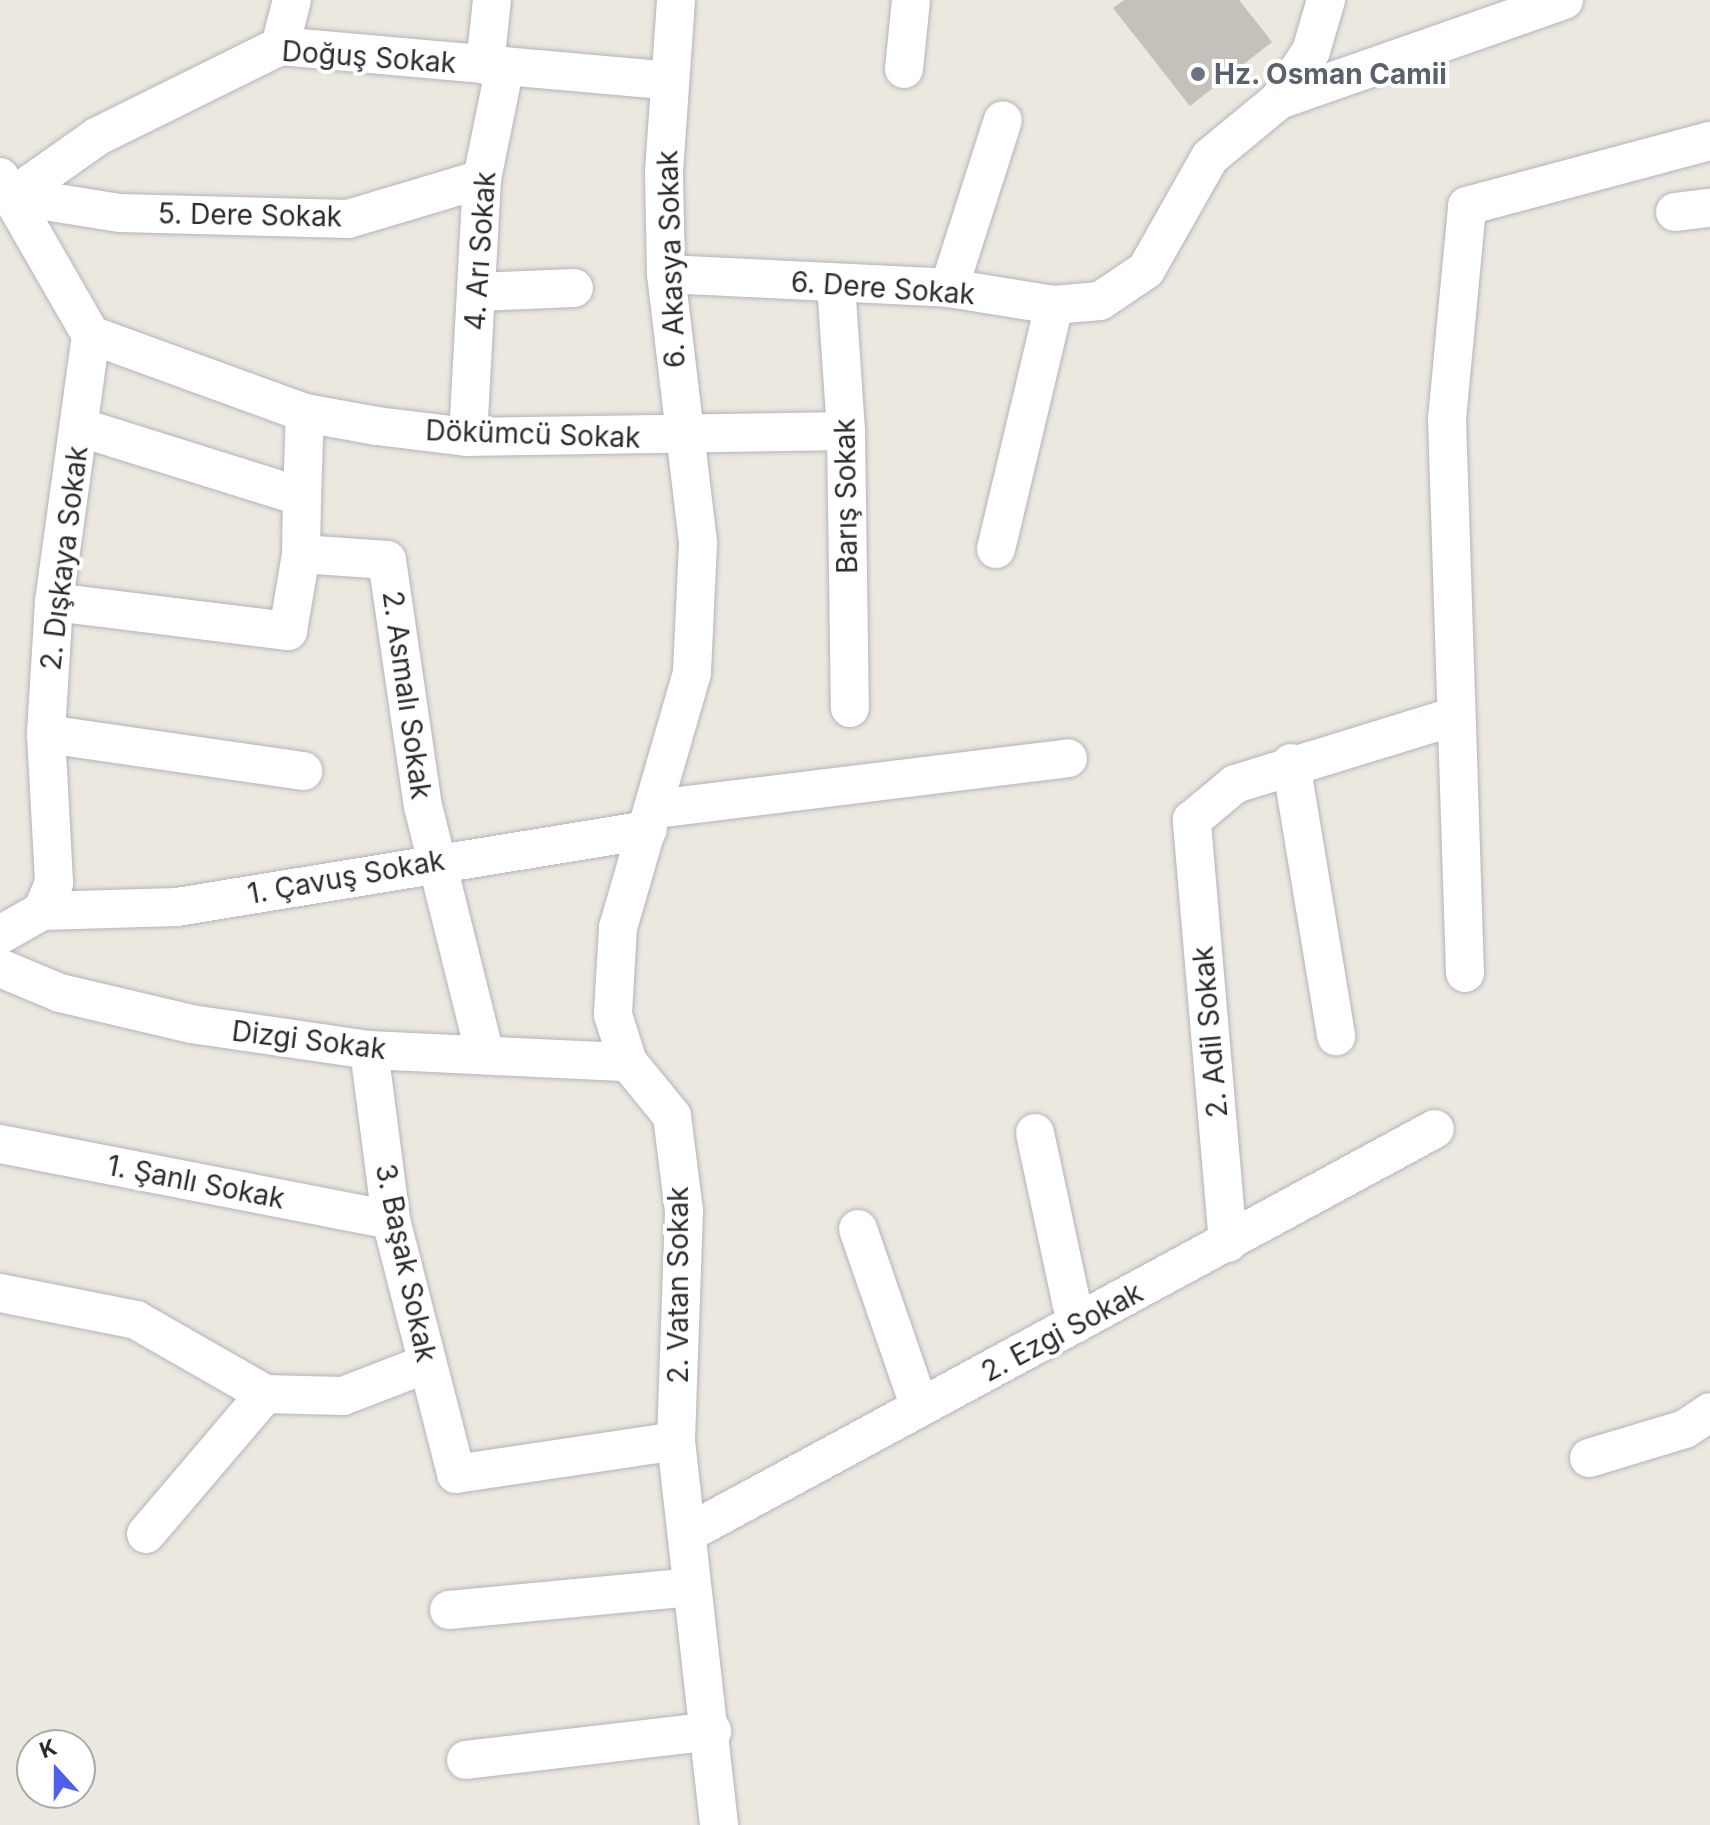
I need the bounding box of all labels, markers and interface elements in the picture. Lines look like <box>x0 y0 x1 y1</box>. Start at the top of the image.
street label: Doğuş Sokak <box>281 34 457 80</box>
place label: Hz. Osman Camii <box>1214 57 1448 91</box>
marker: Hz. Osman Camii <box>1189 65 1207 83</box>
street label: 6. Akasya Sokak <box>650 150 692 368</box>
street label: 4. Arı Sokak <box>458 170 502 332</box>
street label: 5. Dere Sokak <box>158 197 342 233</box>
street label: 6. Dere Sokak <box>790 265 976 311</box>
street label: Dökümcü Sokak <box>425 413 641 455</box>
street label: Barış Sokak <box>828 418 864 574</box>
street label: 2. Dışkaya Sokak <box>34 444 94 672</box>
street label: 2. Asmalı Sokak <box>376 589 438 801</box>
street label: 1. Çavuş Sokak <box>245 843 447 911</box>
street label: 2. Adil Sokak <box>1186 945 1234 1119</box>
street label: Dizgi Sokak <box>230 1014 388 1066</box>
street label: 1. Şanlı Sokak <box>104 1148 288 1216</box>
street label: 3. Başak Sokak <box>369 1161 443 1365</box>
street label: 2. Vatan Sokak <box>661 1186 695 1384</box>
street label: 2. Ezgi Sokak <box>976 1275 1148 1389</box>
north arrow <box>16 1729 96 1809</box>
text: K <box>36 1733 60 1763</box>

